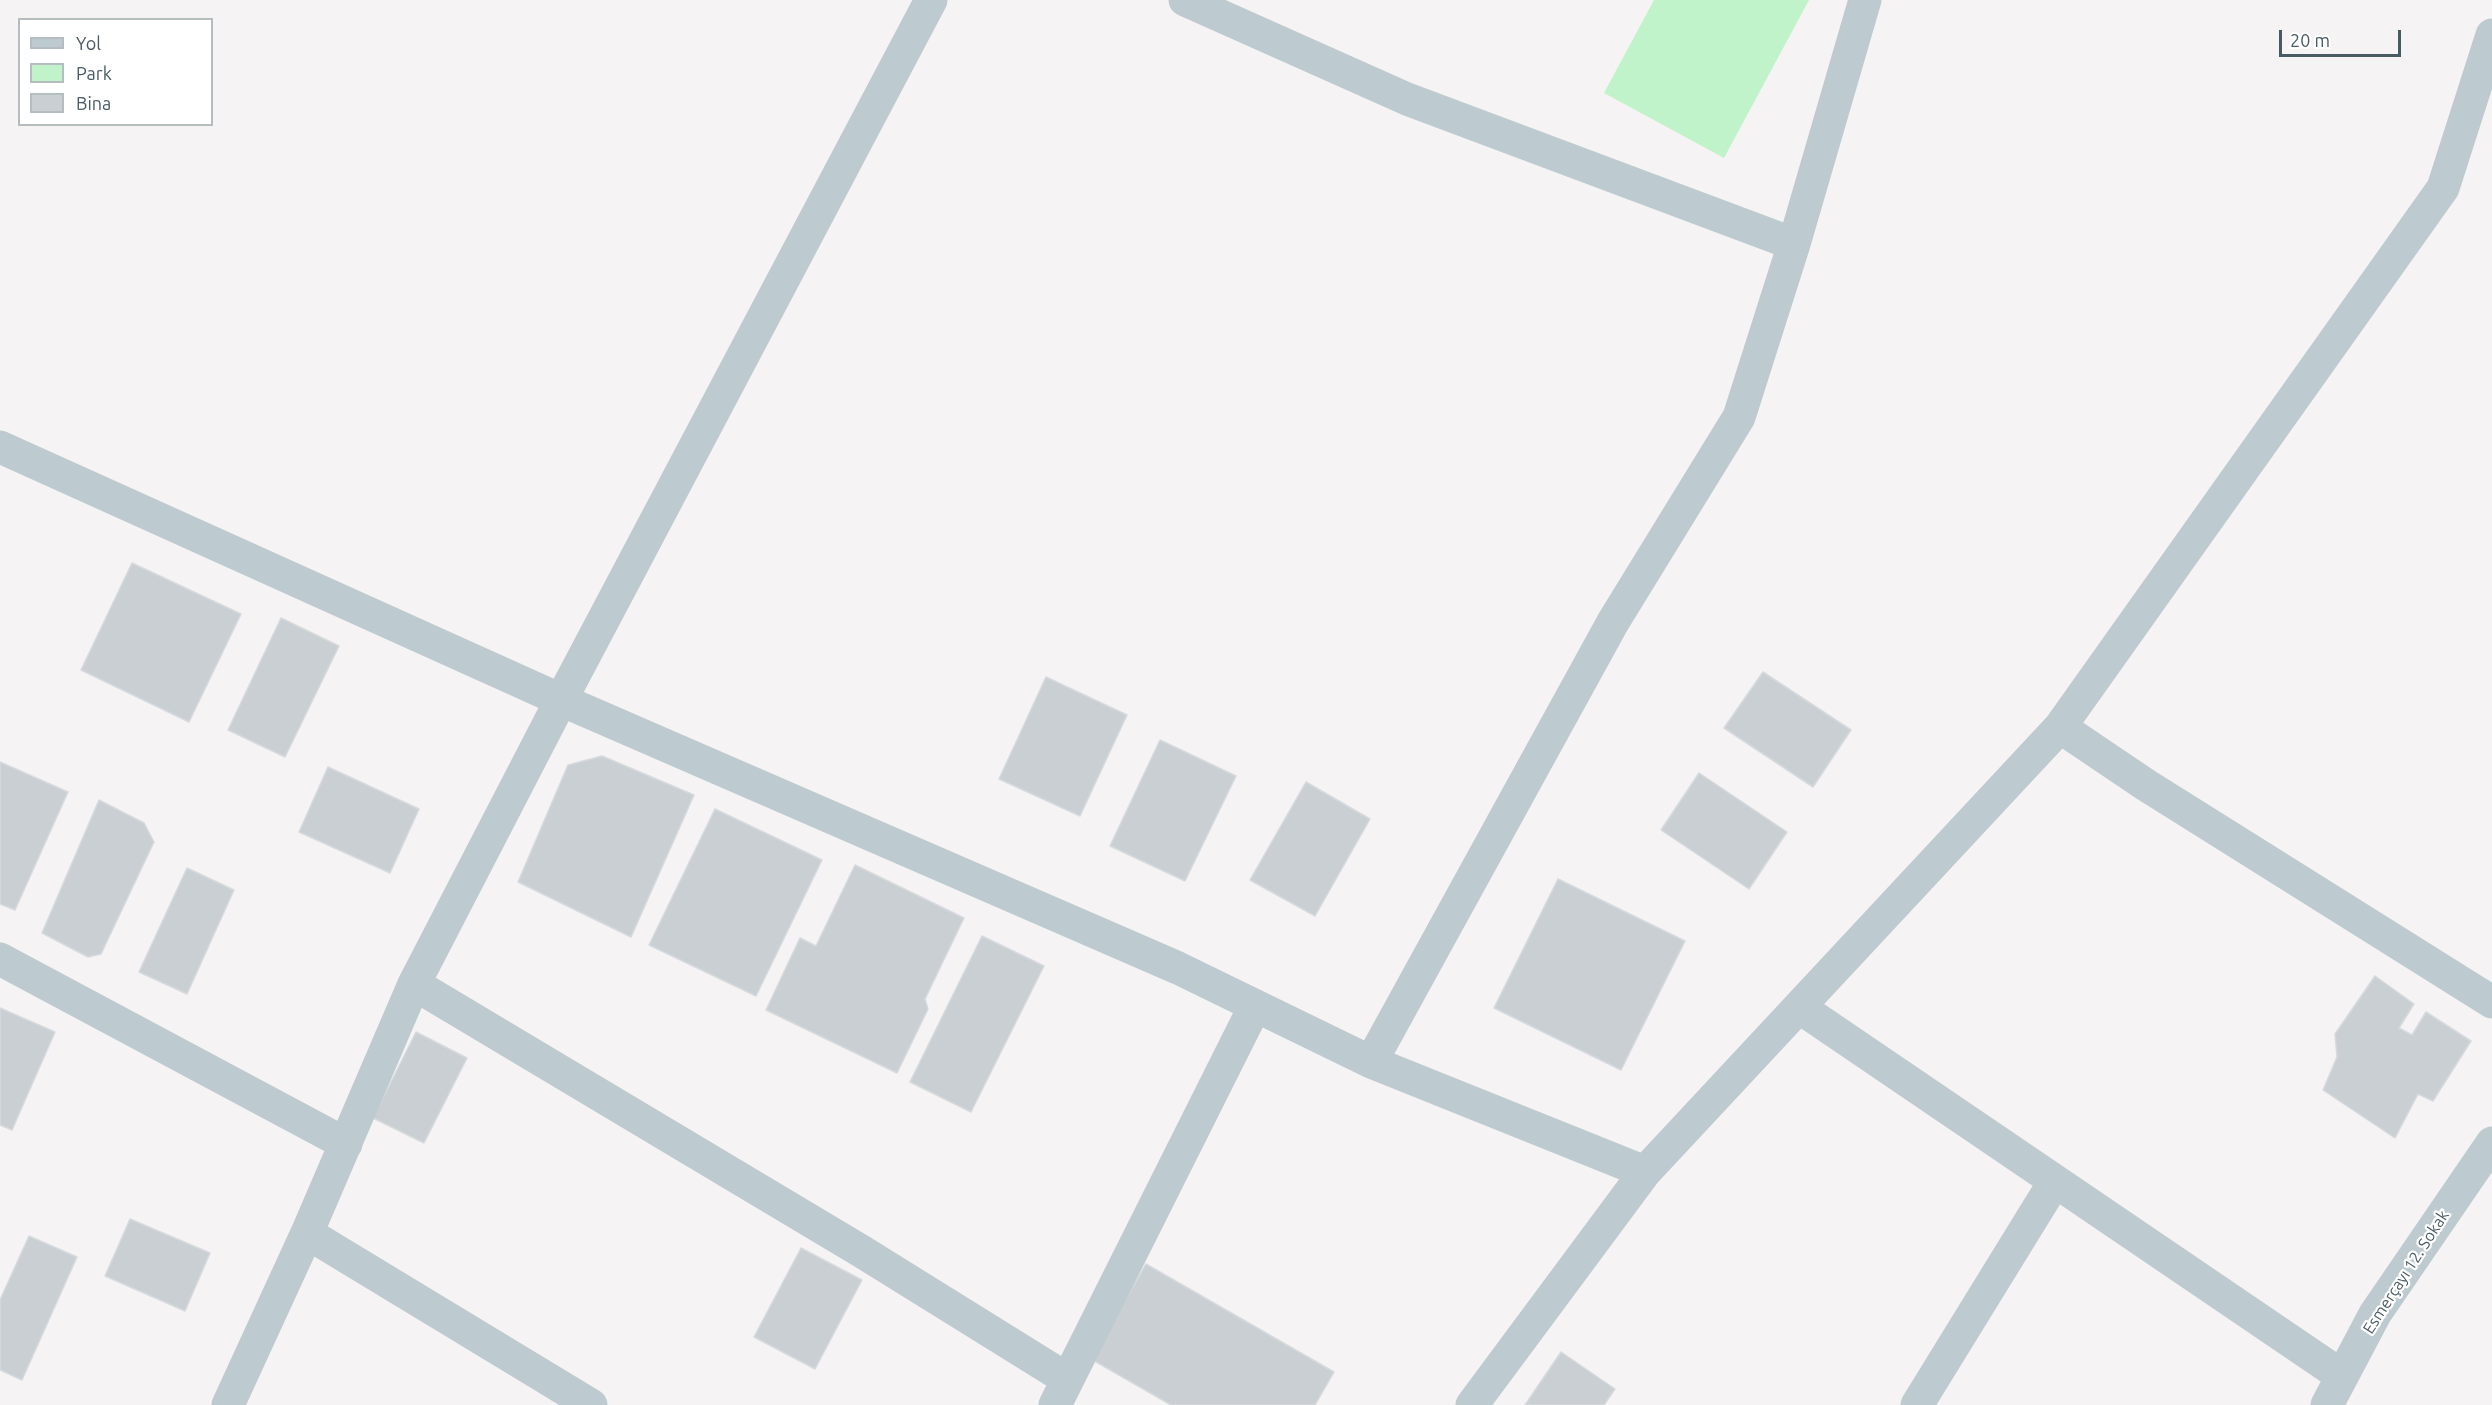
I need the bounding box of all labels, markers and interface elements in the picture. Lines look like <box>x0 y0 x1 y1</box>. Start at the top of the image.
legend <box>18 18 213 126</box>
scale bar <box>2282 18 2404 56</box>
text: 20 m <box>2290 30 2330 50</box>
text: Yol <box>76 33 101 53</box>
text: Park <box>76 63 112 83</box>
text: Bina <box>76 93 111 113</box>
street label: Esmerçayı 12. Sokak <box>2359 1207 2453 1337</box>

